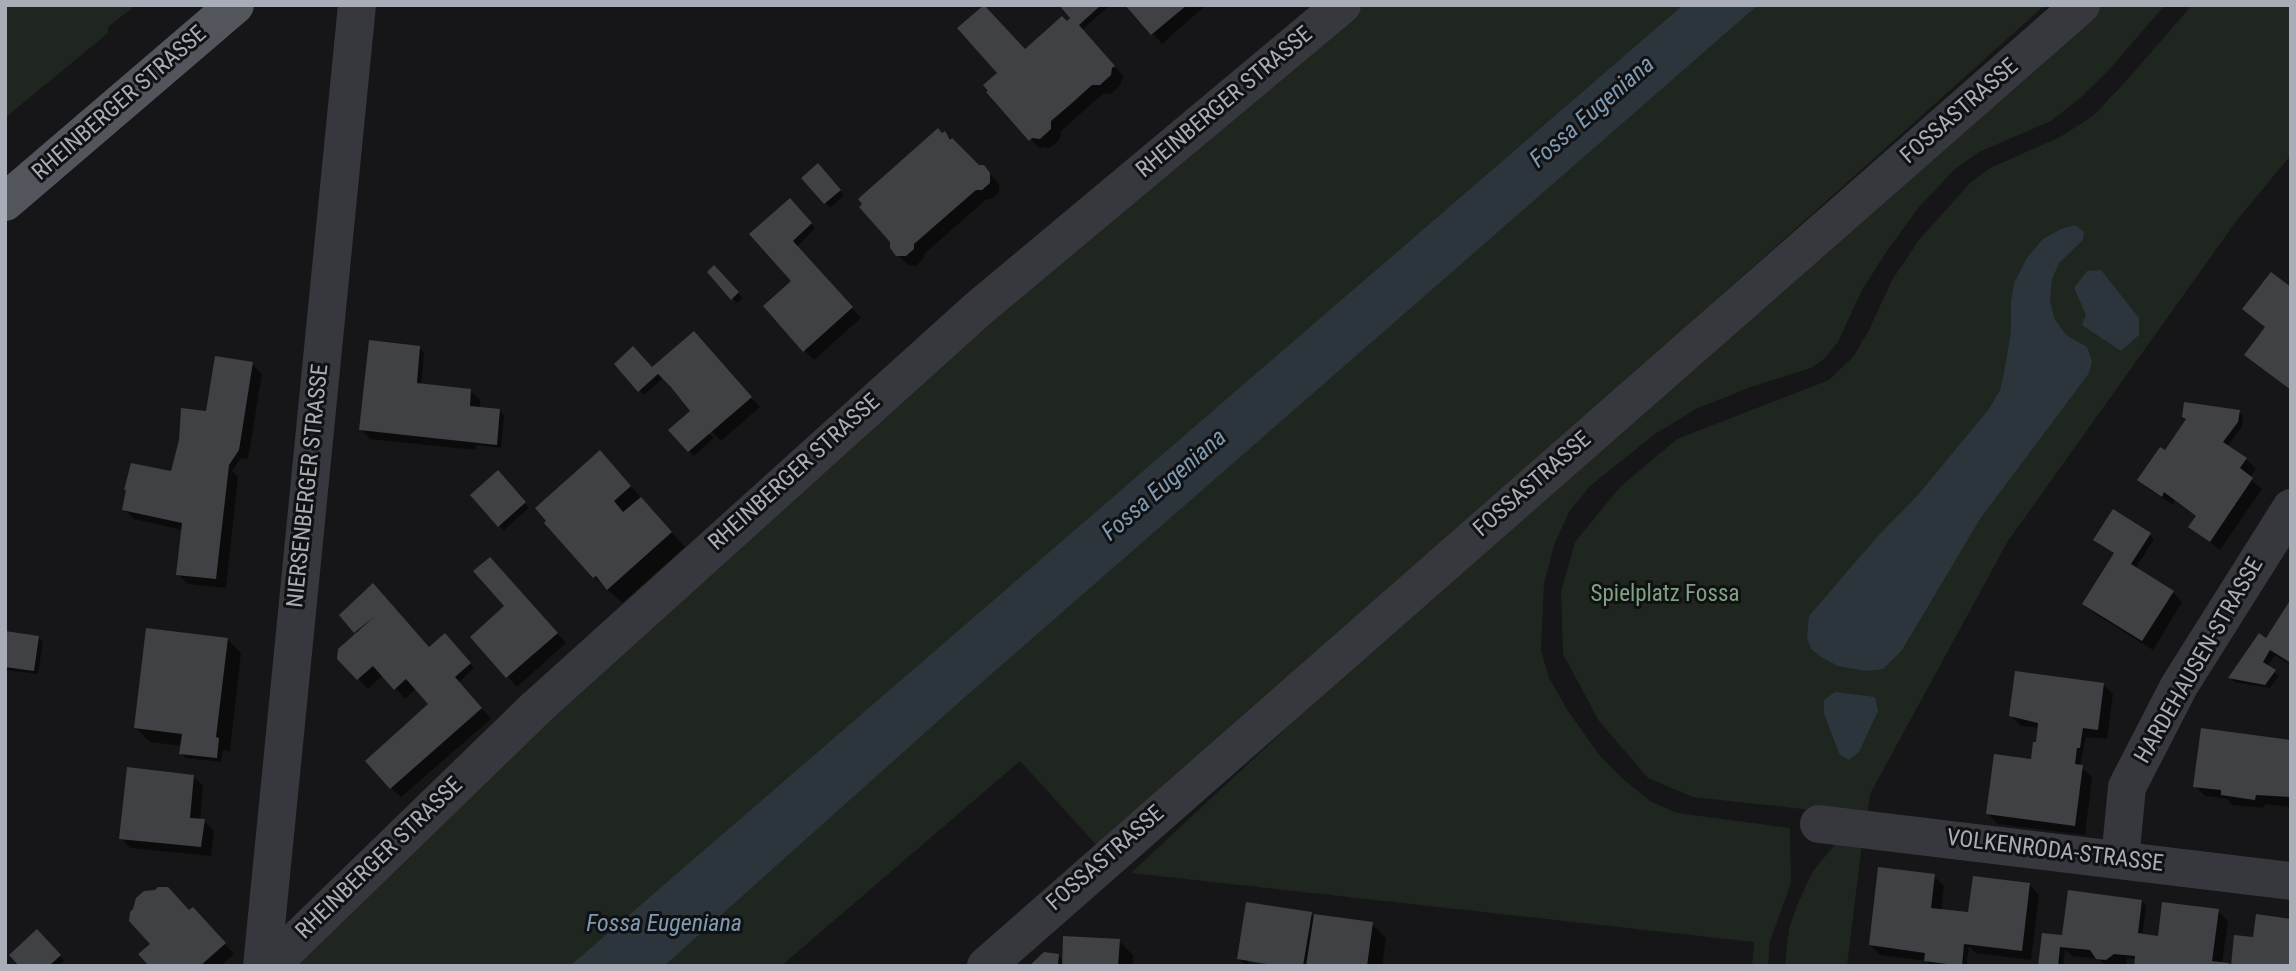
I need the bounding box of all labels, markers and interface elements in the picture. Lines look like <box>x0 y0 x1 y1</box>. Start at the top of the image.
street label: RHEINBERGER STRASSE <box>27 21 213 187</box>
street label: RHEINBERGER STRASSE <box>1131 21 1319 185</box>
water label: Fossa Eugeniana <box>1525 51 1661 175</box>
street label: FOSSASTRASSE <box>1896 53 2024 171</box>
street label: NIERSENBERGER STRASSE <box>282 363 336 609</box>
street label: RHEINBERGER STRASSE <box>704 389 886 557</box>
water label: Fossa Eugeniana <box>1097 424 1233 548</box>
street label: FOSSASTRASSE <box>1469 426 1597 544</box>
street label: HARDEHAUSEN-STRASSE <box>2130 553 2270 769</box>
park label: Spielplatz Fossa <box>1591 581 1739 609</box>
street label: RHEINBERGER STRASSE <box>291 772 469 946</box>
street label: FOSSASTRASSE <box>1042 800 1170 918</box>
street label: VOLKENRODA-STRASSE <box>1945 825 2165 879</box>
water label: Fossa Eugeniana <box>586 911 742 939</box>

